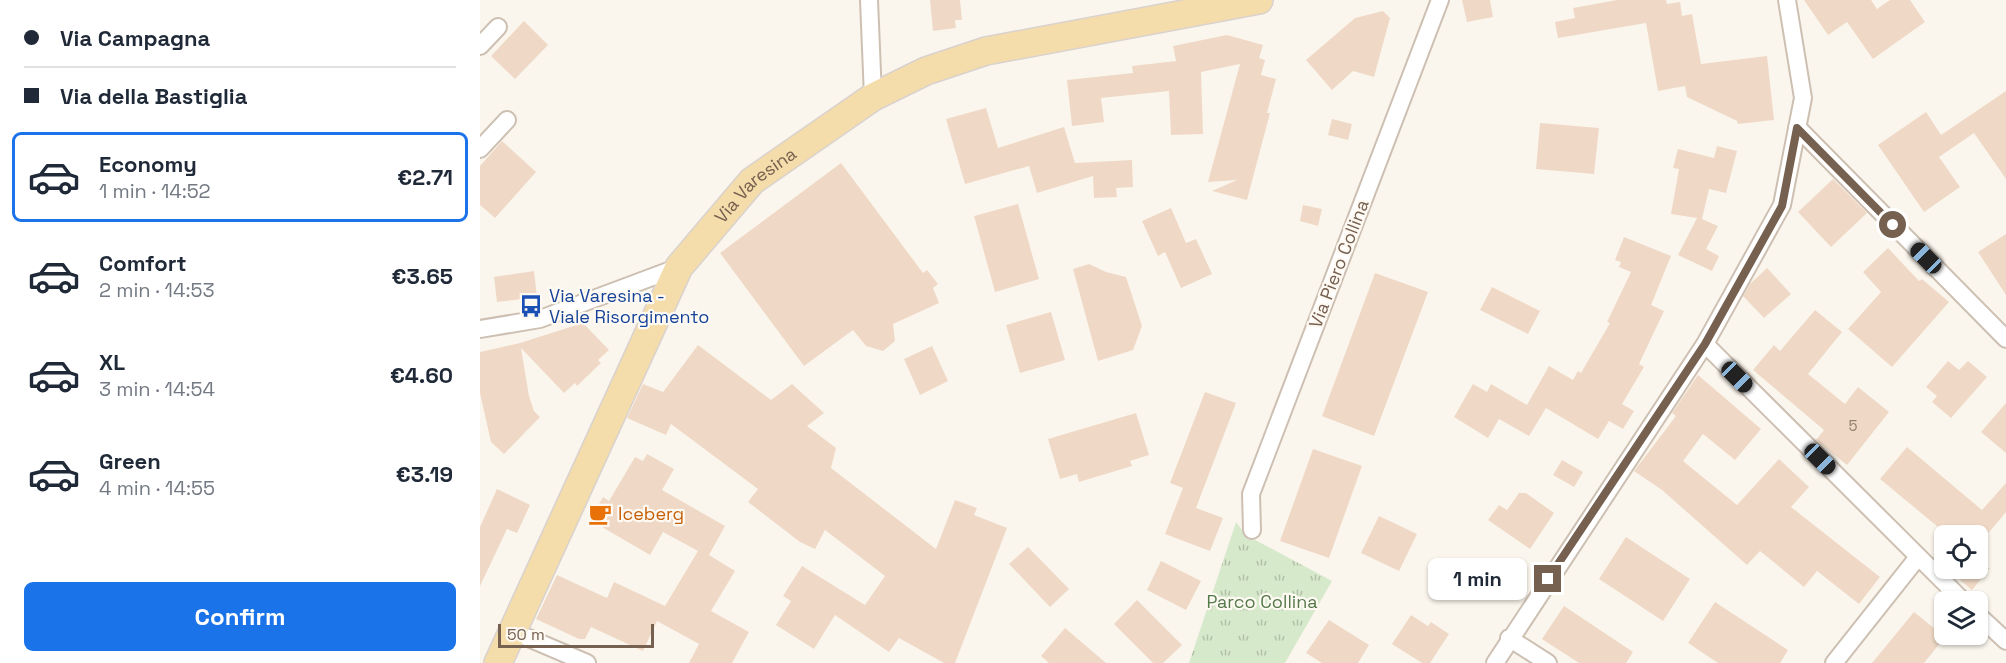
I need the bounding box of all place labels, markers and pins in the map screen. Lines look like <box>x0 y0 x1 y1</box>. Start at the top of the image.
place label: Via Varesina - Viale Risorgimento <box>549 284 709 328</box>
bus stop icon: Via Varesina - Viale Risorgimento <box>518 293 544 319</box>
cafe icon: Iceberg <box>587 501 613 527</box>
place label: Iceberg <box>618 502 684 525</box>

